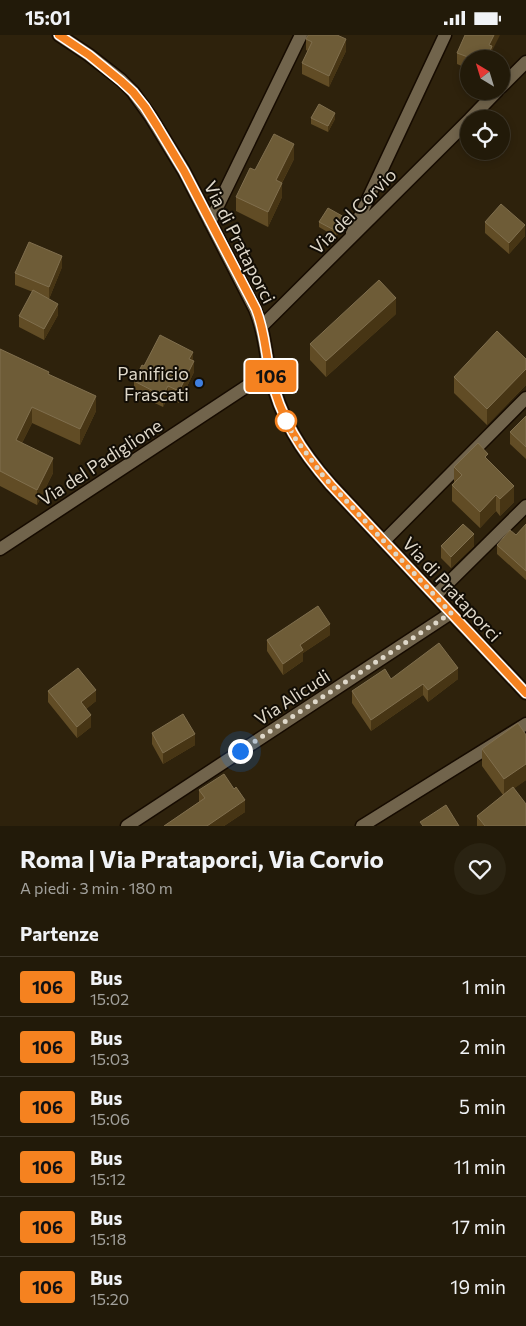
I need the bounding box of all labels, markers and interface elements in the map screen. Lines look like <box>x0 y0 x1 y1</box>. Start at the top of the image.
text: 15:01 <box>25 6 71 29</box>
north arrow <box>460 50 510 100</box>
map controls <box>460 50 510 160</box>
button: locate <box>460 110 510 160</box>
street label: Via del Corvio <box>305 163 401 259</box>
street label: Via di Prataporci <box>200 177 280 307</box>
line badge: 106 <box>242 360 300 392</box>
place label: Panificio Frascati <box>117 362 189 405</box>
text: 106 <box>255 365 287 387</box>
marker: Panificio Frascati <box>193 377 205 389</box>
unlabelled marker <box>275 410 297 432</box>
street label: Via del Padiglione <box>34 414 166 510</box>
street label: Via di Prataporci <box>398 532 506 646</box>
street label: Via Alicudi <box>250 665 334 729</box>
your location <box>228 739 253 764</box>
button: heart <box>454 843 506 895</box>
text: Roma | Via Prataporci, Via Corvio <box>20 844 384 873</box>
text: A piedi · 3 min · 180 m <box>20 878 173 897</box>
text: Partenze <box>20 922 99 945</box>
text: Bus <box>90 966 122 989</box>
text: 1 min <box>462 975 506 998</box>
text: 106 <box>32 976 63 998</box>
text: 15:02 <box>90 989 129 1008</box>
text: Bus <box>90 1026 122 1049</box>
text: 2 min <box>459 1035 506 1058</box>
text: 106 <box>32 1036 63 1058</box>
text: 15:03 <box>90 1049 129 1068</box>
text: Bus <box>90 1086 122 1109</box>
text: 5 min <box>459 1095 506 1118</box>
text: 106 <box>32 1096 63 1118</box>
text: 15:06 <box>90 1109 130 1128</box>
text: Bus <box>90 1146 122 1169</box>
text: 11 min <box>454 1155 506 1178</box>
text: 106 <box>32 1156 63 1178</box>
text: 15:12 <box>90 1169 126 1188</box>
text: Bus <box>90 1206 122 1229</box>
text: 17 min <box>452 1215 506 1238</box>
text: 106 <box>32 1216 63 1238</box>
text: 15:18 <box>90 1229 126 1248</box>
text: Bus <box>90 1266 122 1289</box>
text: 19 min <box>450 1275 506 1298</box>
text: 106 <box>32 1276 63 1298</box>
text: 15:20 <box>90 1289 129 1308</box>

